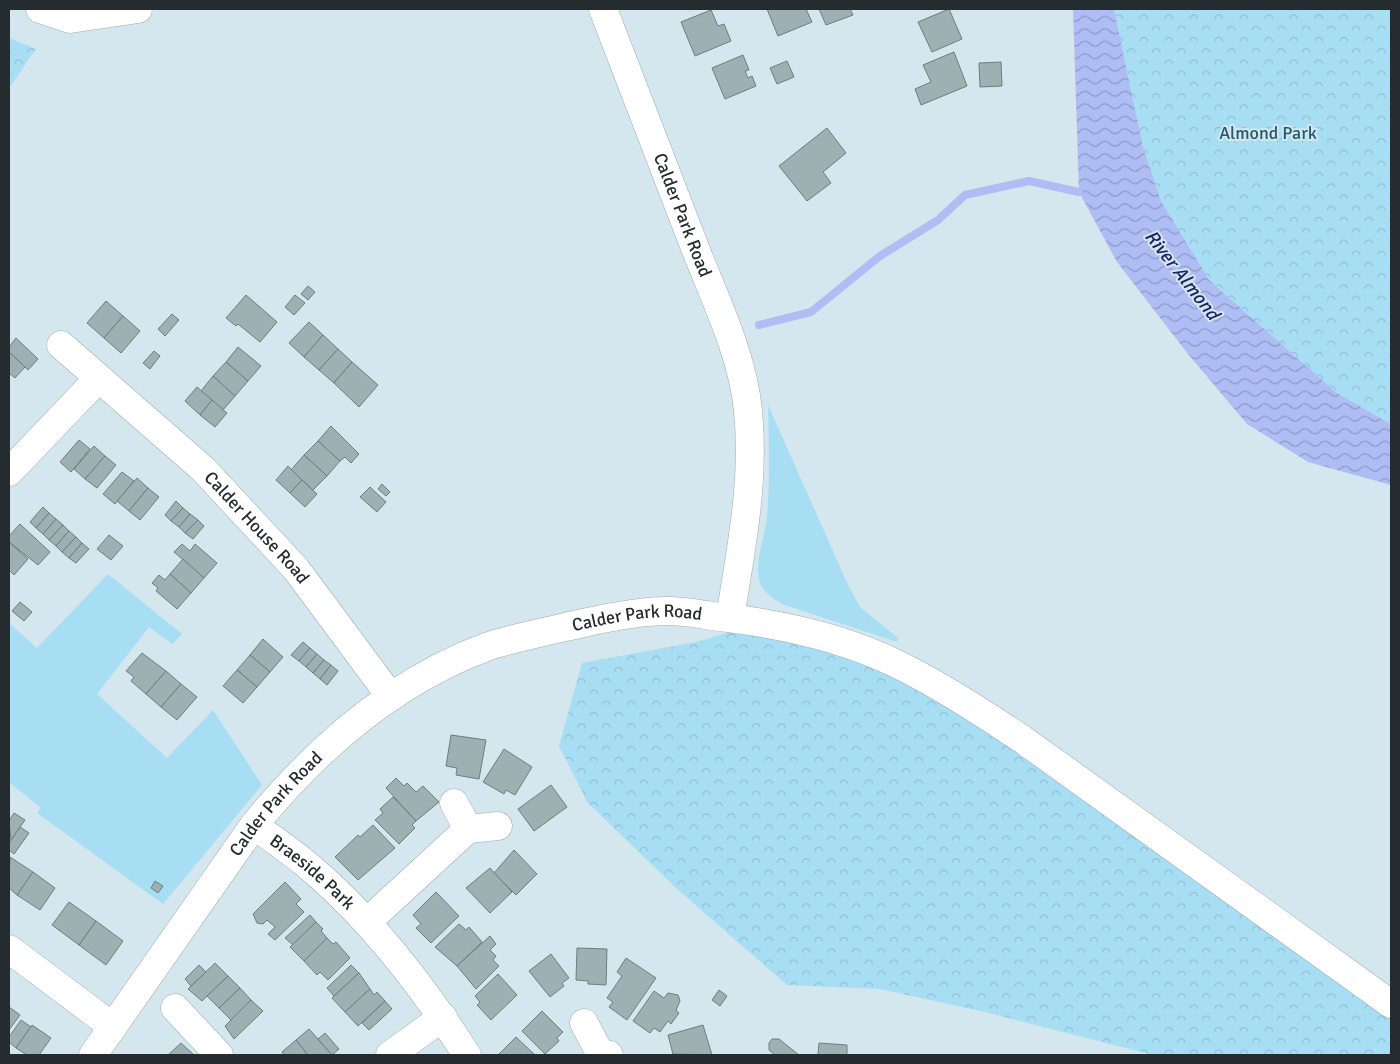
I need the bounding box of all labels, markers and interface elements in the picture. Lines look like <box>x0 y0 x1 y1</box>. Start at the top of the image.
park label: Almond Park <box>1219 122 1317 144</box>
street label: Calder Park Road <box>649 150 717 280</box>
water label: River Almond <box>1139 225 1226 326</box>
street label: Calder House Road <box>200 467 314 588</box>
street label: Calder Park Road <box>570 600 704 636</box>
street label: Calder Park Road <box>225 747 327 860</box>
street label: Braeside Park <box>266 829 360 914</box>

